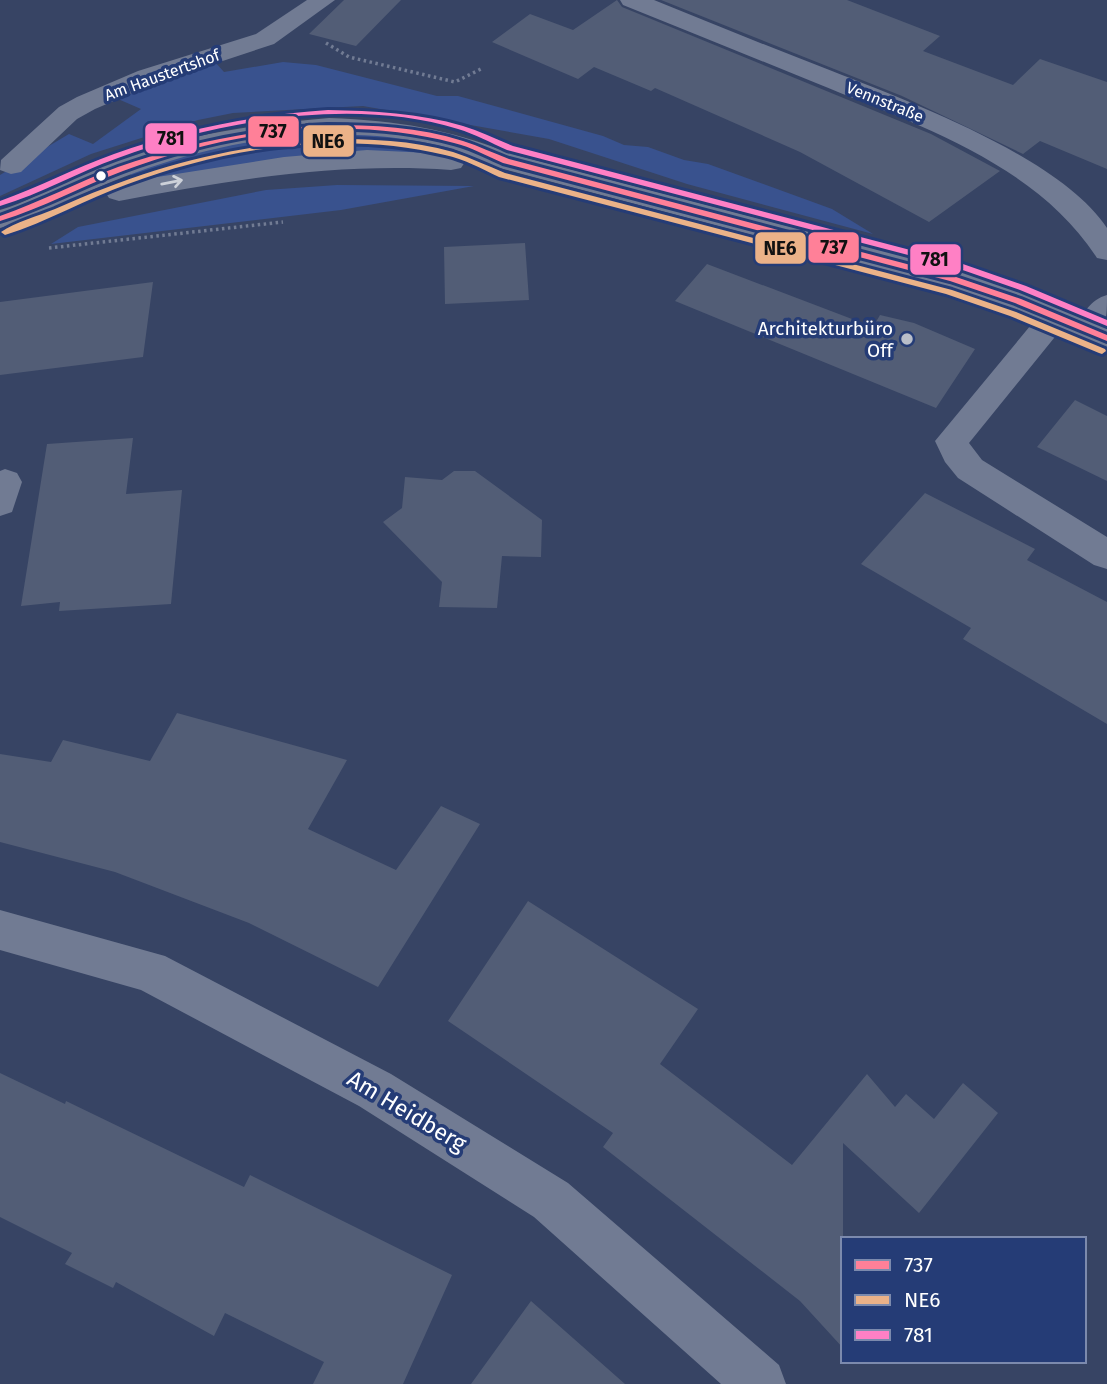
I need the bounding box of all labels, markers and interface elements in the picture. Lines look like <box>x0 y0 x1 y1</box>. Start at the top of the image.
street label: Am Haustertshof <box>102 45 224 105</box>
street label: Vennstraße <box>844 78 926 126</box>
line badge: 737 <box>247 115 300 148</box>
text: 737 <box>259 120 287 143</box>
line badge: 781 <box>144 122 198 155</box>
line badge: NE6 <box>302 124 355 158</box>
text: 781 <box>157 127 185 150</box>
text: NE6 <box>311 130 345 153</box>
unlabelled marker <box>94 169 108 183</box>
one-way arrow <box>160 175 183 189</box>
line badge: NE6 <box>754 231 807 265</box>
line badge: 737 <box>807 231 860 264</box>
text: 737 <box>820 236 848 259</box>
text: NE6 <box>763 237 797 260</box>
line badge: 781 <box>909 243 962 276</box>
text: 781 <box>921 248 949 271</box>
place label: Architekturbüro Off <box>758 317 895 362</box>
marker: Architekturbüro Off <box>899 331 915 347</box>
street label: Am Heidberg <box>342 1064 472 1158</box>
legend <box>841 1237 1086 1363</box>
text: 737 <box>904 1252 933 1278</box>
text: NE6 <box>904 1287 940 1313</box>
text: 781 <box>904 1322 933 1348</box>

